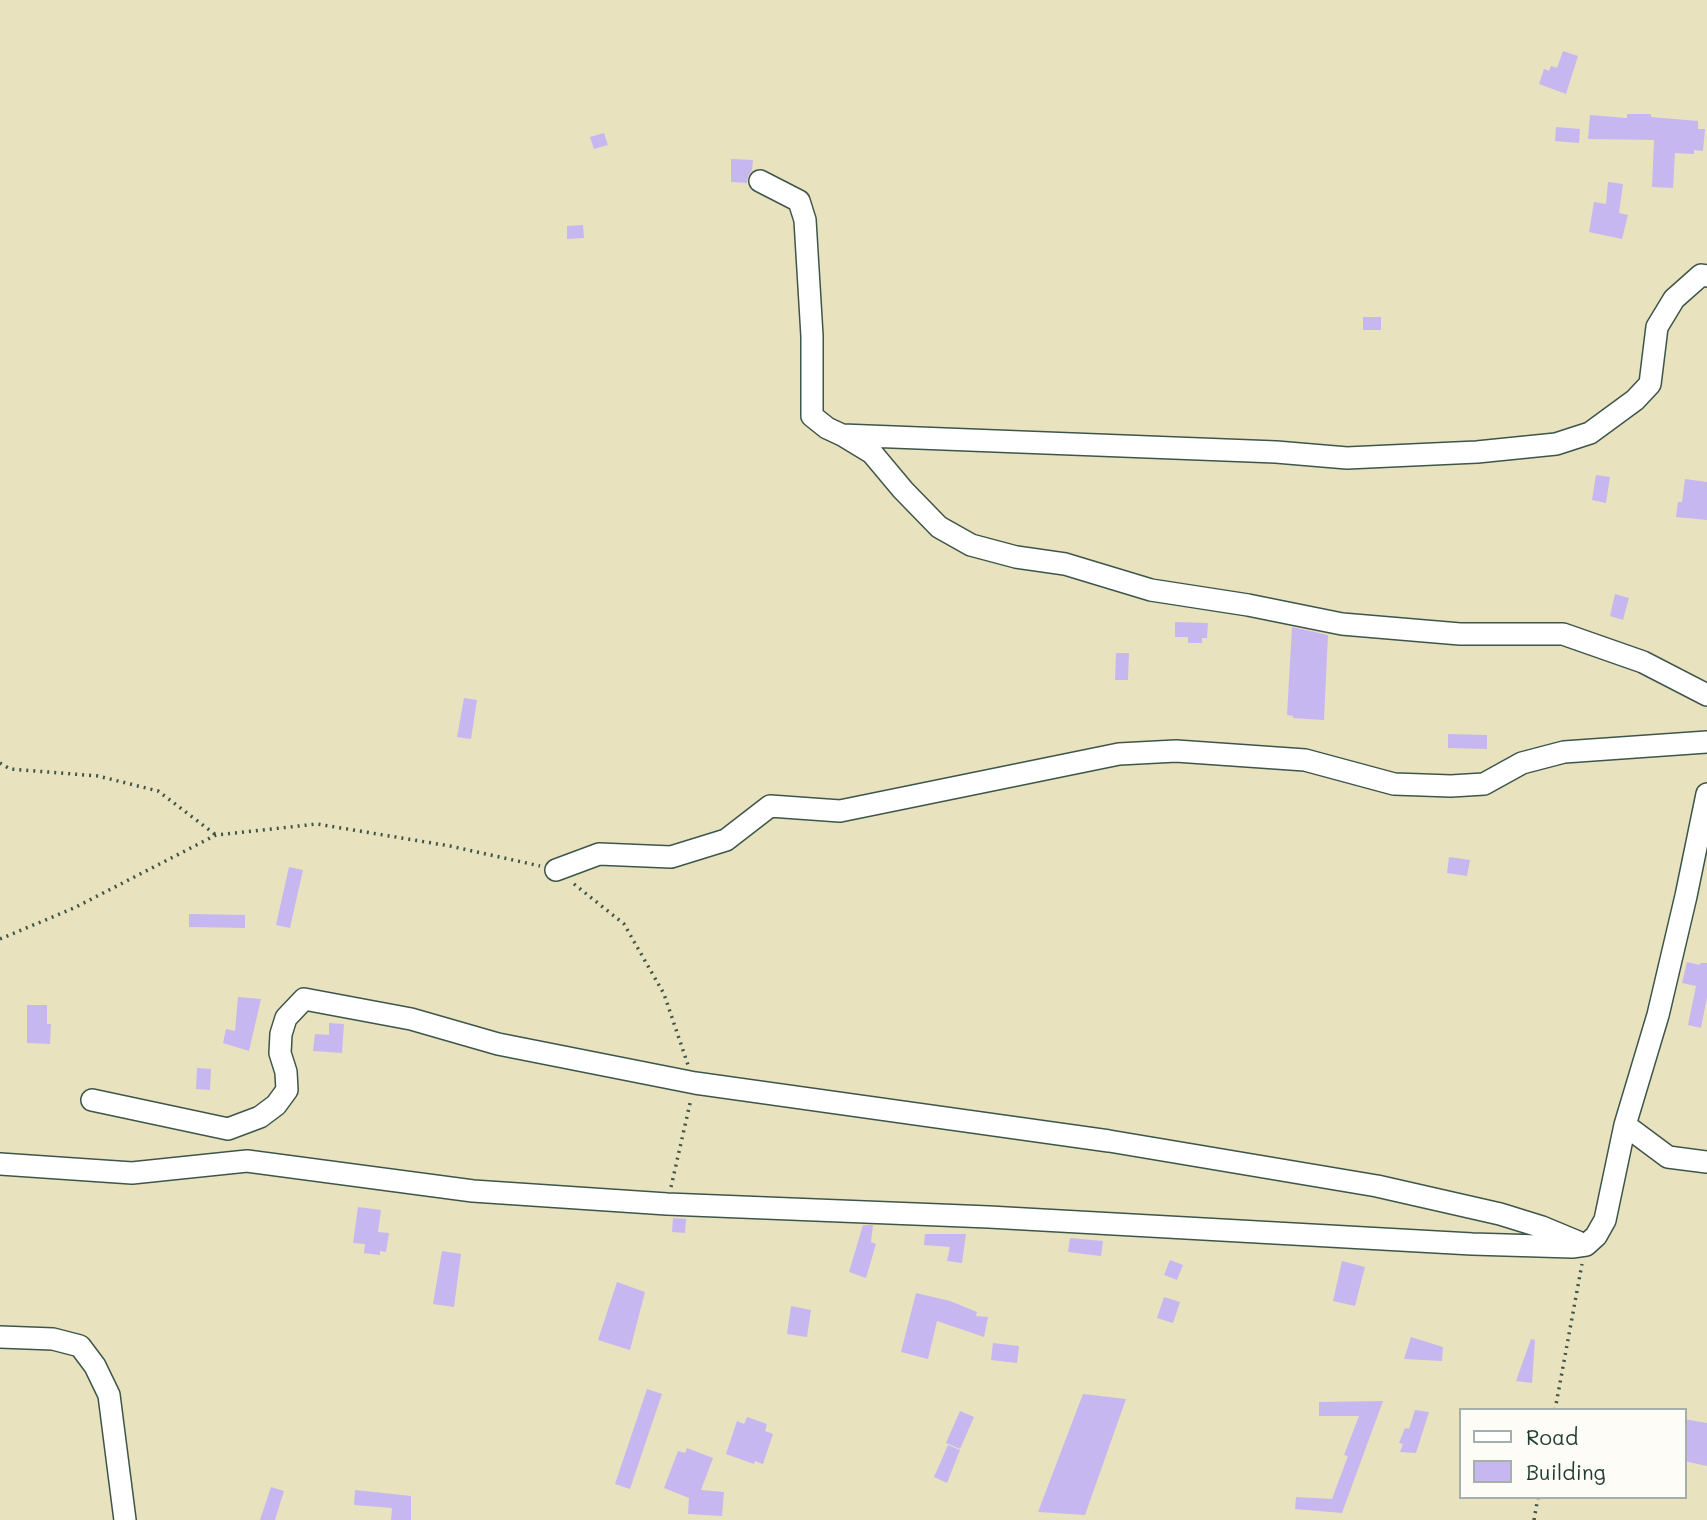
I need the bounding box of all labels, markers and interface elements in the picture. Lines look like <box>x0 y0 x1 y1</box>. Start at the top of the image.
legend <box>1458 1408 1686 1499</box>
text: Road <box>1526 1423 1578 1450</box>
text: Building <box>1526 1458 1606 1485</box>

